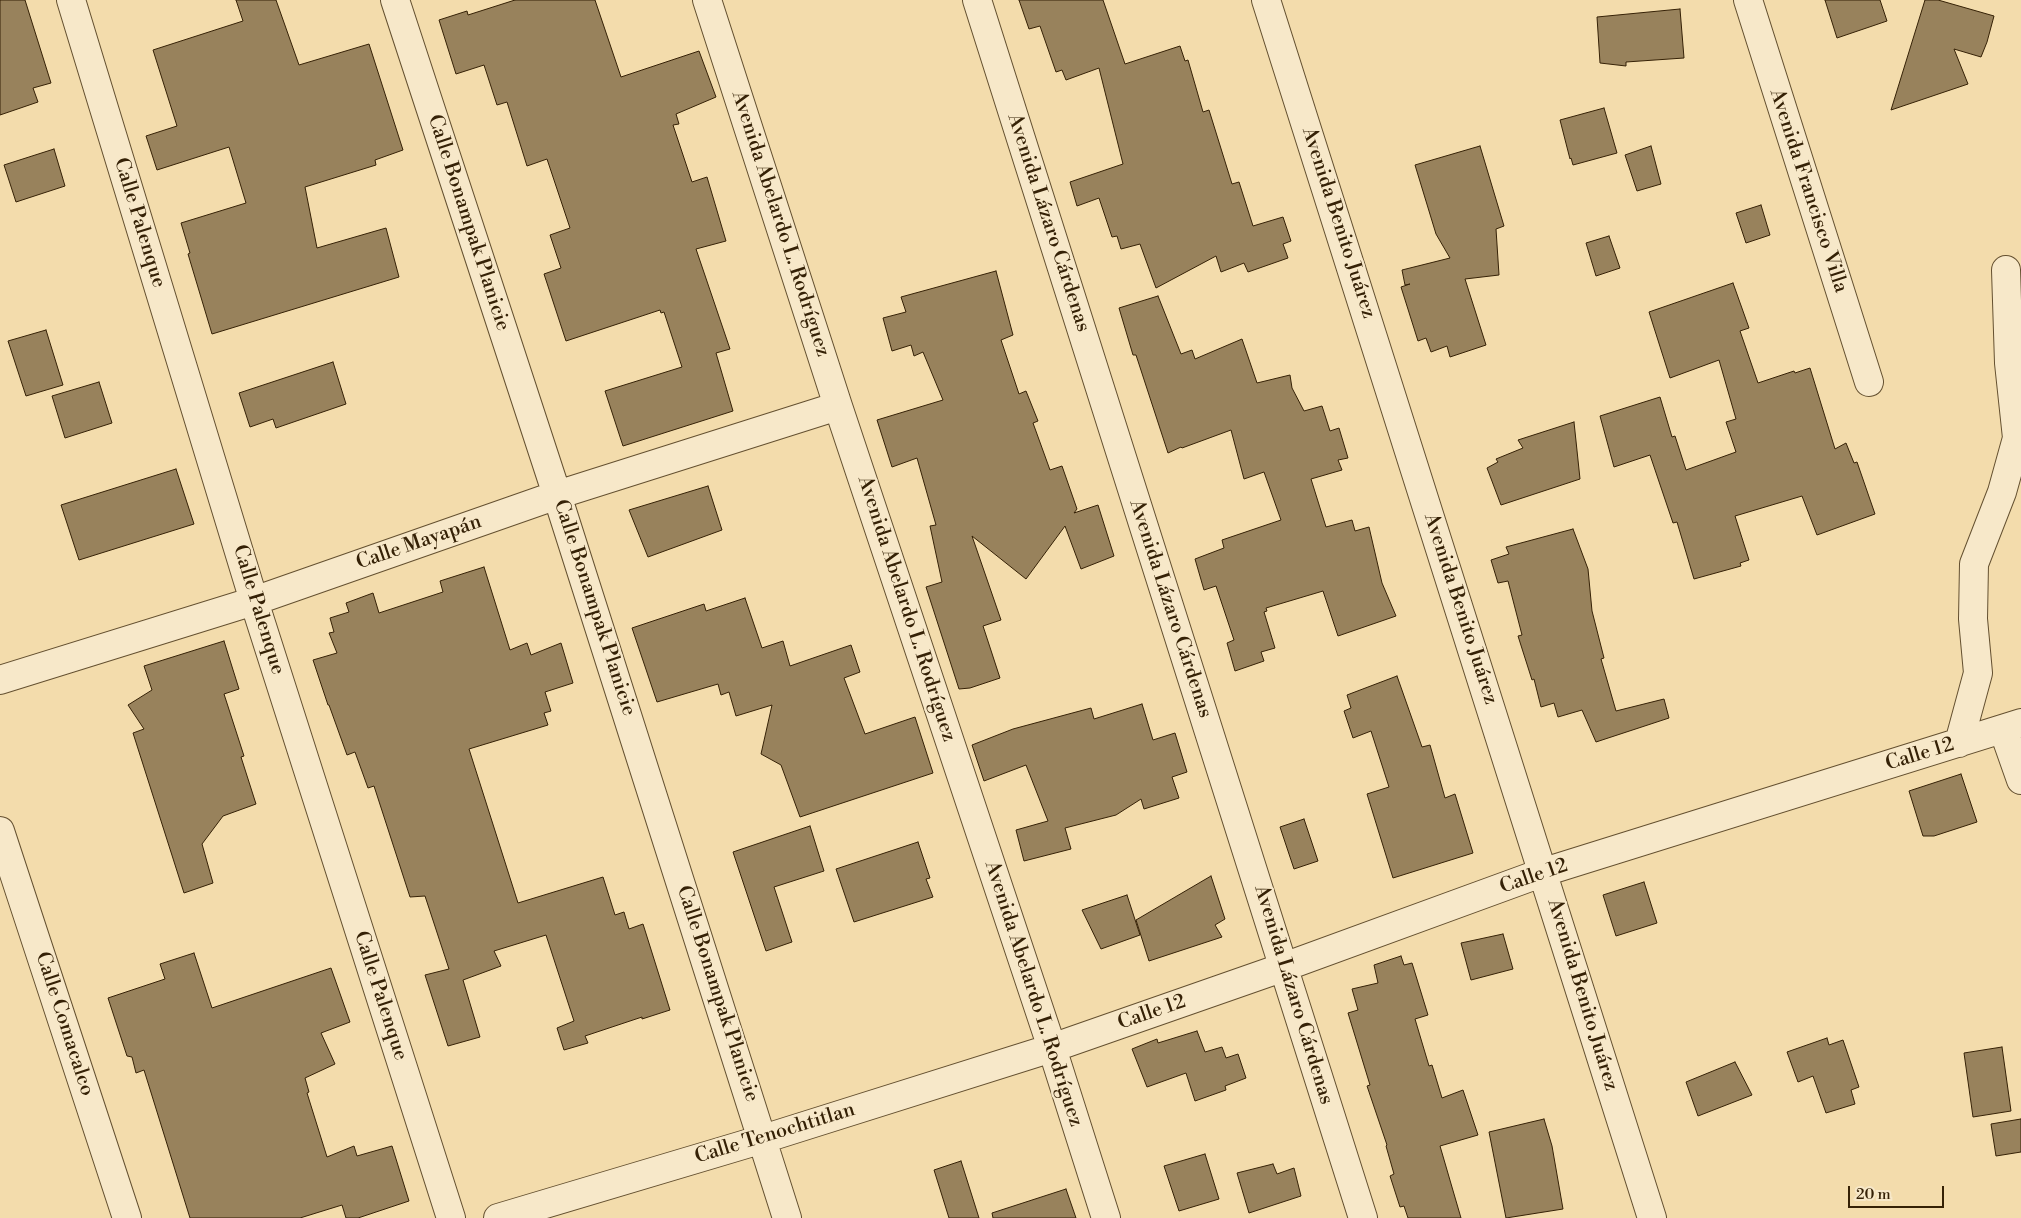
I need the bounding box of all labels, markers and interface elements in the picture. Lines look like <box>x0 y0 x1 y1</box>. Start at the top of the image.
street label: Avenida Francisco Villa <box>1764 86 1852 296</box>
street label: Avenida Abelardo L. Rodríguez <box>726 88 834 360</box>
street label: Avenida Lázaro Cárdenas <box>1001 111 1095 335</box>
street label: Calle Bonampak Planicie <box>422 112 514 334</box>
street label: Avenida Benito Juárez <box>1296 124 1380 322</box>
street label: Calle Palenque <box>108 155 170 291</box>
street label: Avenida Abelardo L. Rodríguez <box>852 473 960 745</box>
street label: Calle Bonampak Planicie <box>548 497 640 719</box>
street label: Avenida Lázaro Cárdenas <box>1123 497 1217 721</box>
street label: Calle Mayapán <box>353 510 485 576</box>
street label: Avenida Benito Juárez <box>1418 510 1502 708</box>
street label: Calle Palenque <box>227 542 289 678</box>
street label: Calle 12 <box>1883 733 1957 777</box>
street label: Calle 12 <box>1497 854 1571 900</box>
street label: Avenida Abelardo L. Rodríguez <box>979 858 1087 1130</box>
street label: Avenida Lázaro Cárdenas <box>1248 882 1338 1108</box>
street label: Calle Bonampak Planicie <box>671 883 763 1105</box>
street label: Avenida Benito Juárez <box>1541 896 1623 1094</box>
street label: Calle Palenque <box>348 928 412 1064</box>
street label: Calle Comacalco <box>29 949 99 1099</box>
street label: Calle 12 <box>1115 990 1189 1036</box>
street label: Calle Tenochtitlan <box>692 1098 858 1170</box>
scale bar <box>1851 1176 1947 1208</box>
text: 20 m <box>1856 1185 1891 1204</box>

